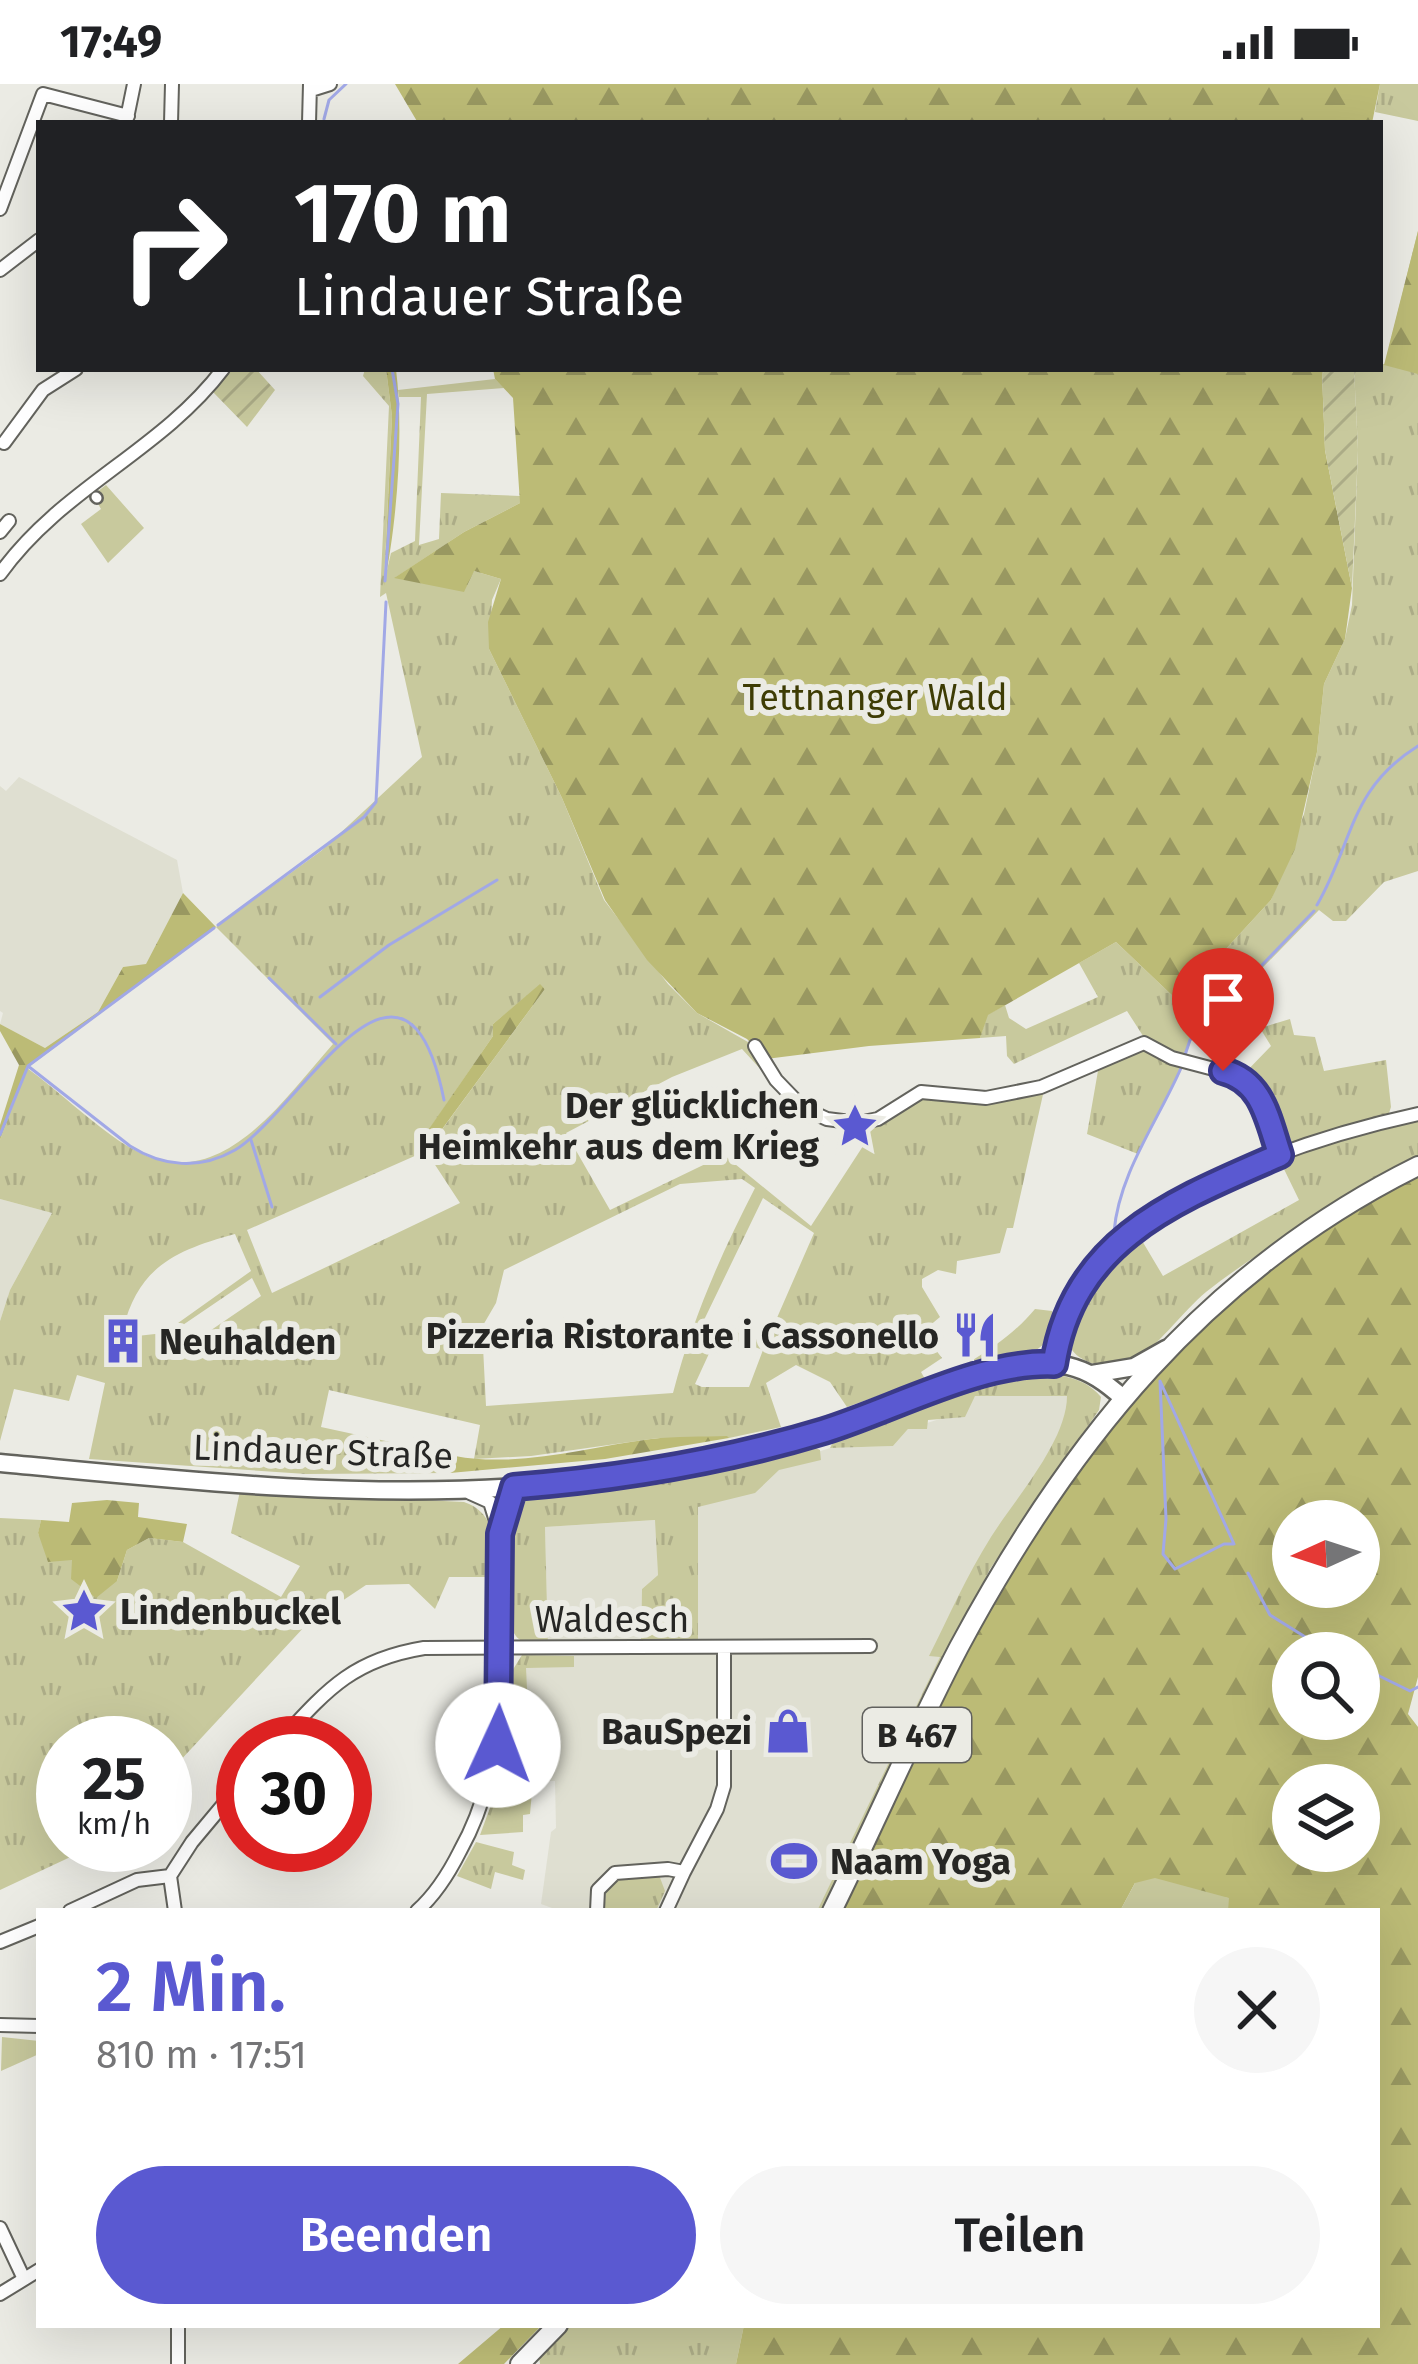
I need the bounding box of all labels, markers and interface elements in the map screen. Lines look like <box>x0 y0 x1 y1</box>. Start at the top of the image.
text: 17:49 <box>60 15 162 69</box>
text: 170 m <box>294 163 511 264</box>
icon: right <box>96 168 252 324</box>
text: Lindauer Straße <box>294 265 684 329</box>
park label: Tettnanger Wald <box>743 676 1008 720</box>
pin <box>1172 948 1274 1071</box>
icon: arrive <box>1190 966 1256 1032</box>
place label: Der glücklichen Heimkehr aus dem Krieg <box>418 1084 819 1169</box>
place icon: Der glücklichen Heimkehr aus dem Krieg <box>830 1101 880 1151</box>
restaurant icon: Pizzeria Ristorante i Cassonello <box>950 1310 1000 1360</box>
place label: Pizzeria Ristorante i Cassonello <box>426 1314 939 1358</box>
building icon: Neuhalden <box>98 1316 148 1366</box>
place label: Neuhalden <box>159 1320 336 1364</box>
street label: Lindauer Straße <box>192 1425 454 1479</box>
north arrow <box>1272 1500 1380 1608</box>
map controls <box>1272 1500 1380 1872</box>
place icon: Lindenbuckel <box>59 1586 109 1636</box>
place label: Lindenbuckel <box>120 1590 341 1634</box>
street label: Waldesch <box>535 1598 689 1642</box>
button: search <box>1272 1632 1380 1740</box>
position arrow <box>435 1682 561 1808</box>
shop icon: BauSpezi <box>763 1706 813 1756</box>
road number: B 467 <box>863 1708 971 1762</box>
place label: BauSpezi <box>601 1710 752 1754</box>
speed limit sign: 30 <box>216 1716 372 1872</box>
text: 25 <box>82 1743 146 1815</box>
button: layers <box>1272 1764 1380 1872</box>
text: km/h <box>77 1806 151 1842</box>
sports icon: Naam Yoga <box>769 1836 819 1886</box>
place label: Naam Yoga <box>830 1840 1011 1884</box>
text: 2 Min. <box>96 1944 286 2030</box>
button: close <box>1194 1947 1320 2073</box>
text: 810 m · 17:51 <box>96 2032 307 2078</box>
button: Beenden <box>96 2166 696 2304</box>
button: Teilen <box>720 2166 1320 2304</box>

